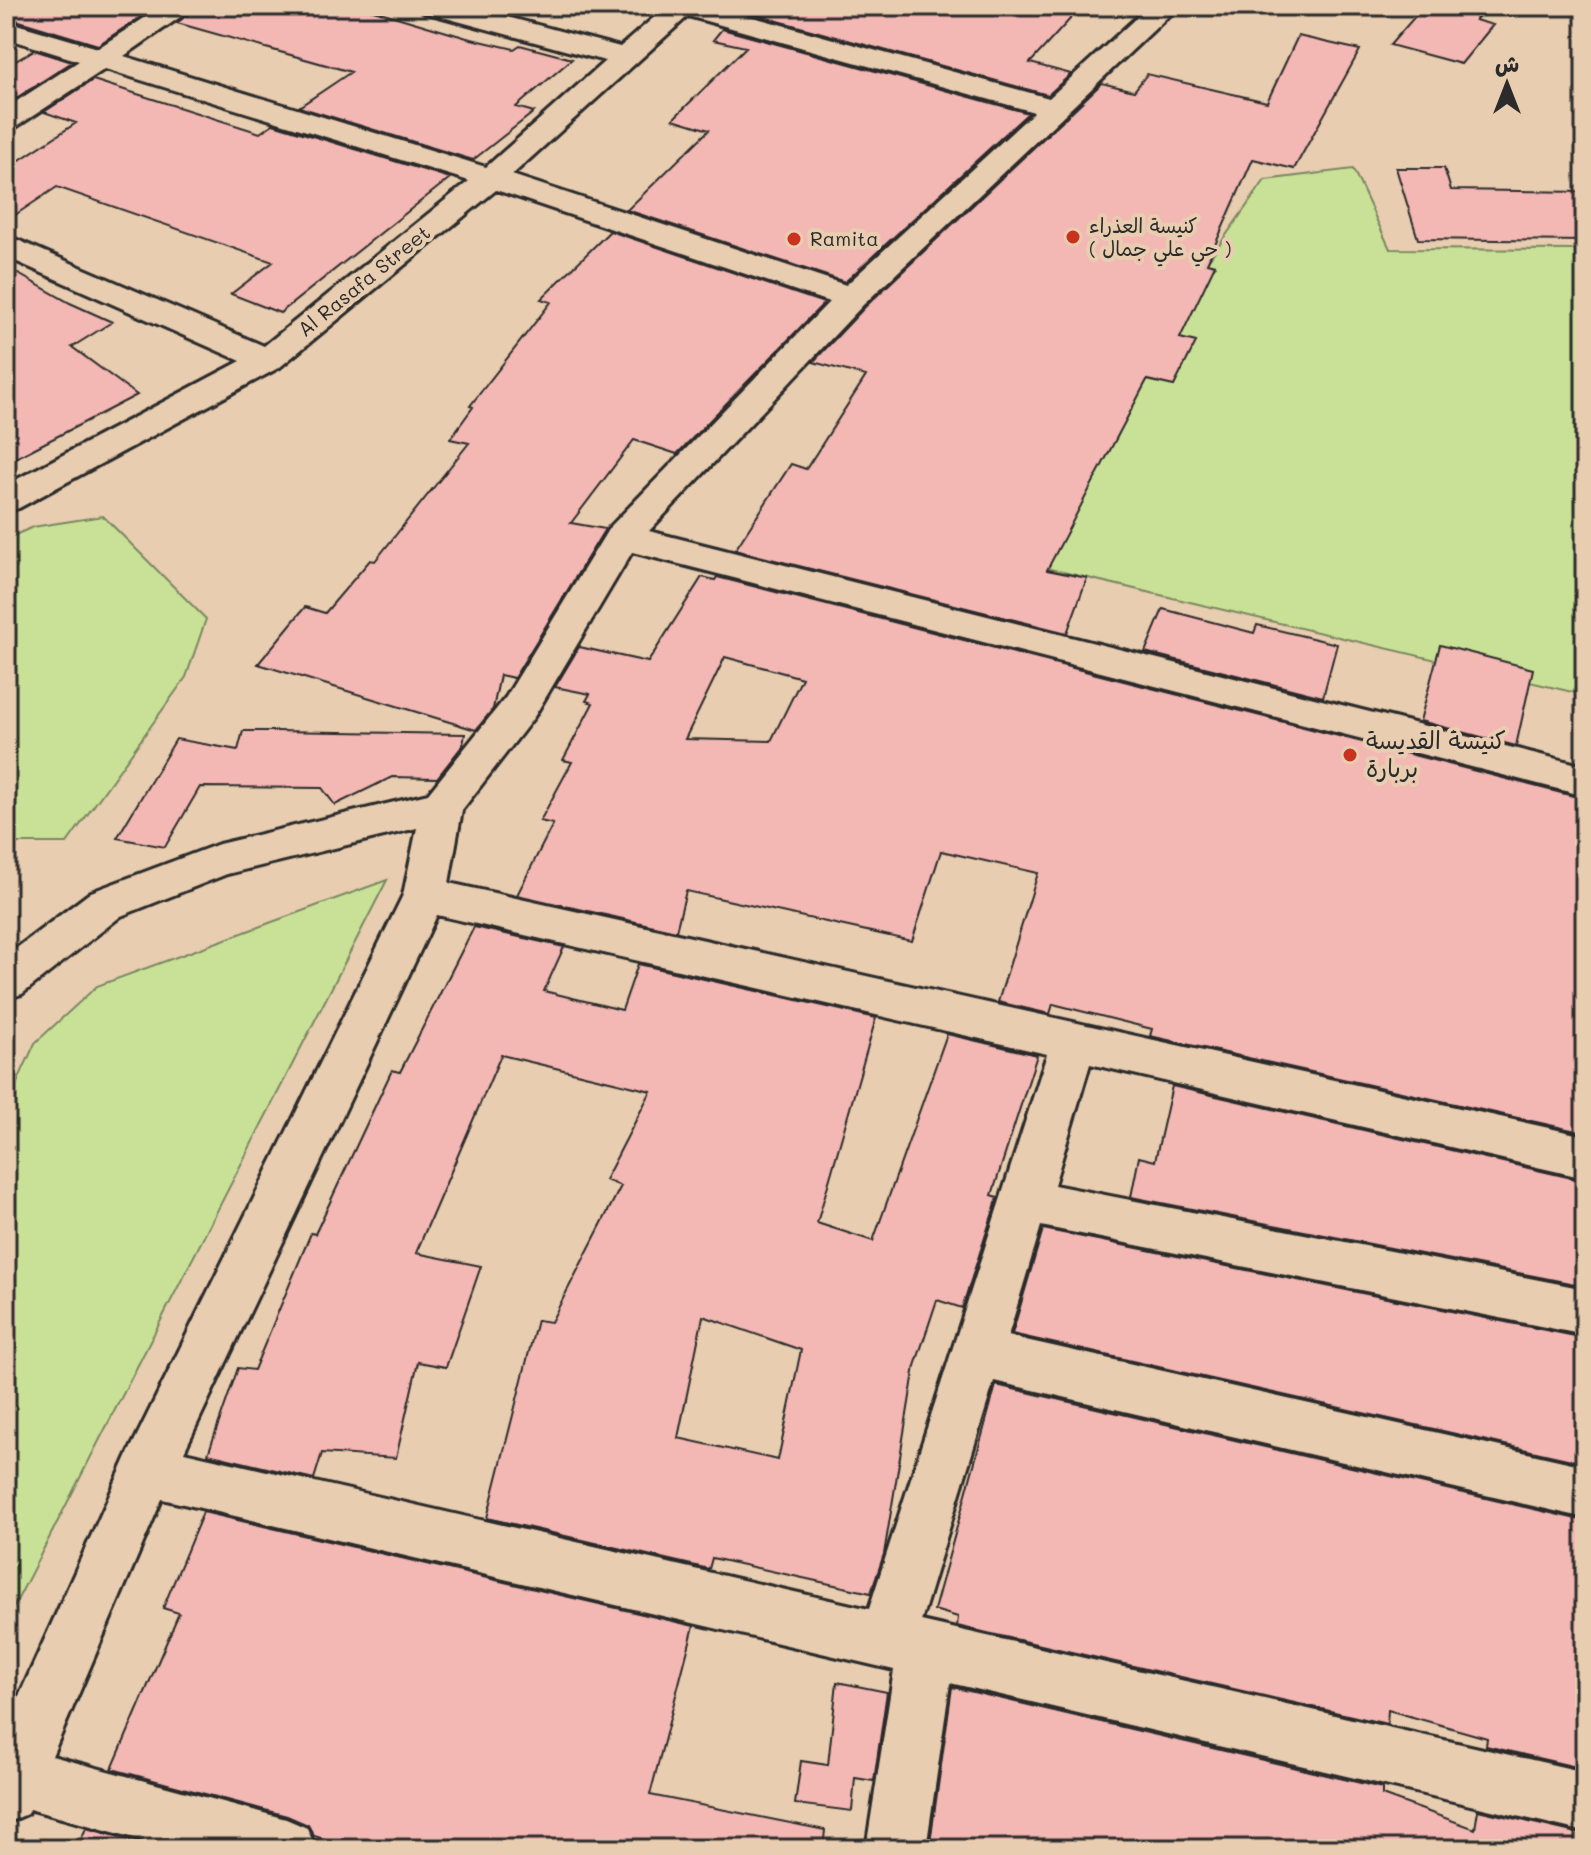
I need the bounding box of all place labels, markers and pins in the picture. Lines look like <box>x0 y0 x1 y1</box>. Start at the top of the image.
place label: كنيسة العذراء ( حي علي جمال ) <box>1089 212 1232 267</box>
place label: Ramita <box>810 225 879 251</box>
marker: كنيسة العذراء ( حي علي جمال ) <box>1064 228 1082 246</box>
marker: Ramita <box>785 230 803 248</box>
place label: كنيسة القديسة بربارة <box>1366 724 1506 783</box>
marker: كنيسة القديسة بربارة <box>1341 746 1359 764</box>

